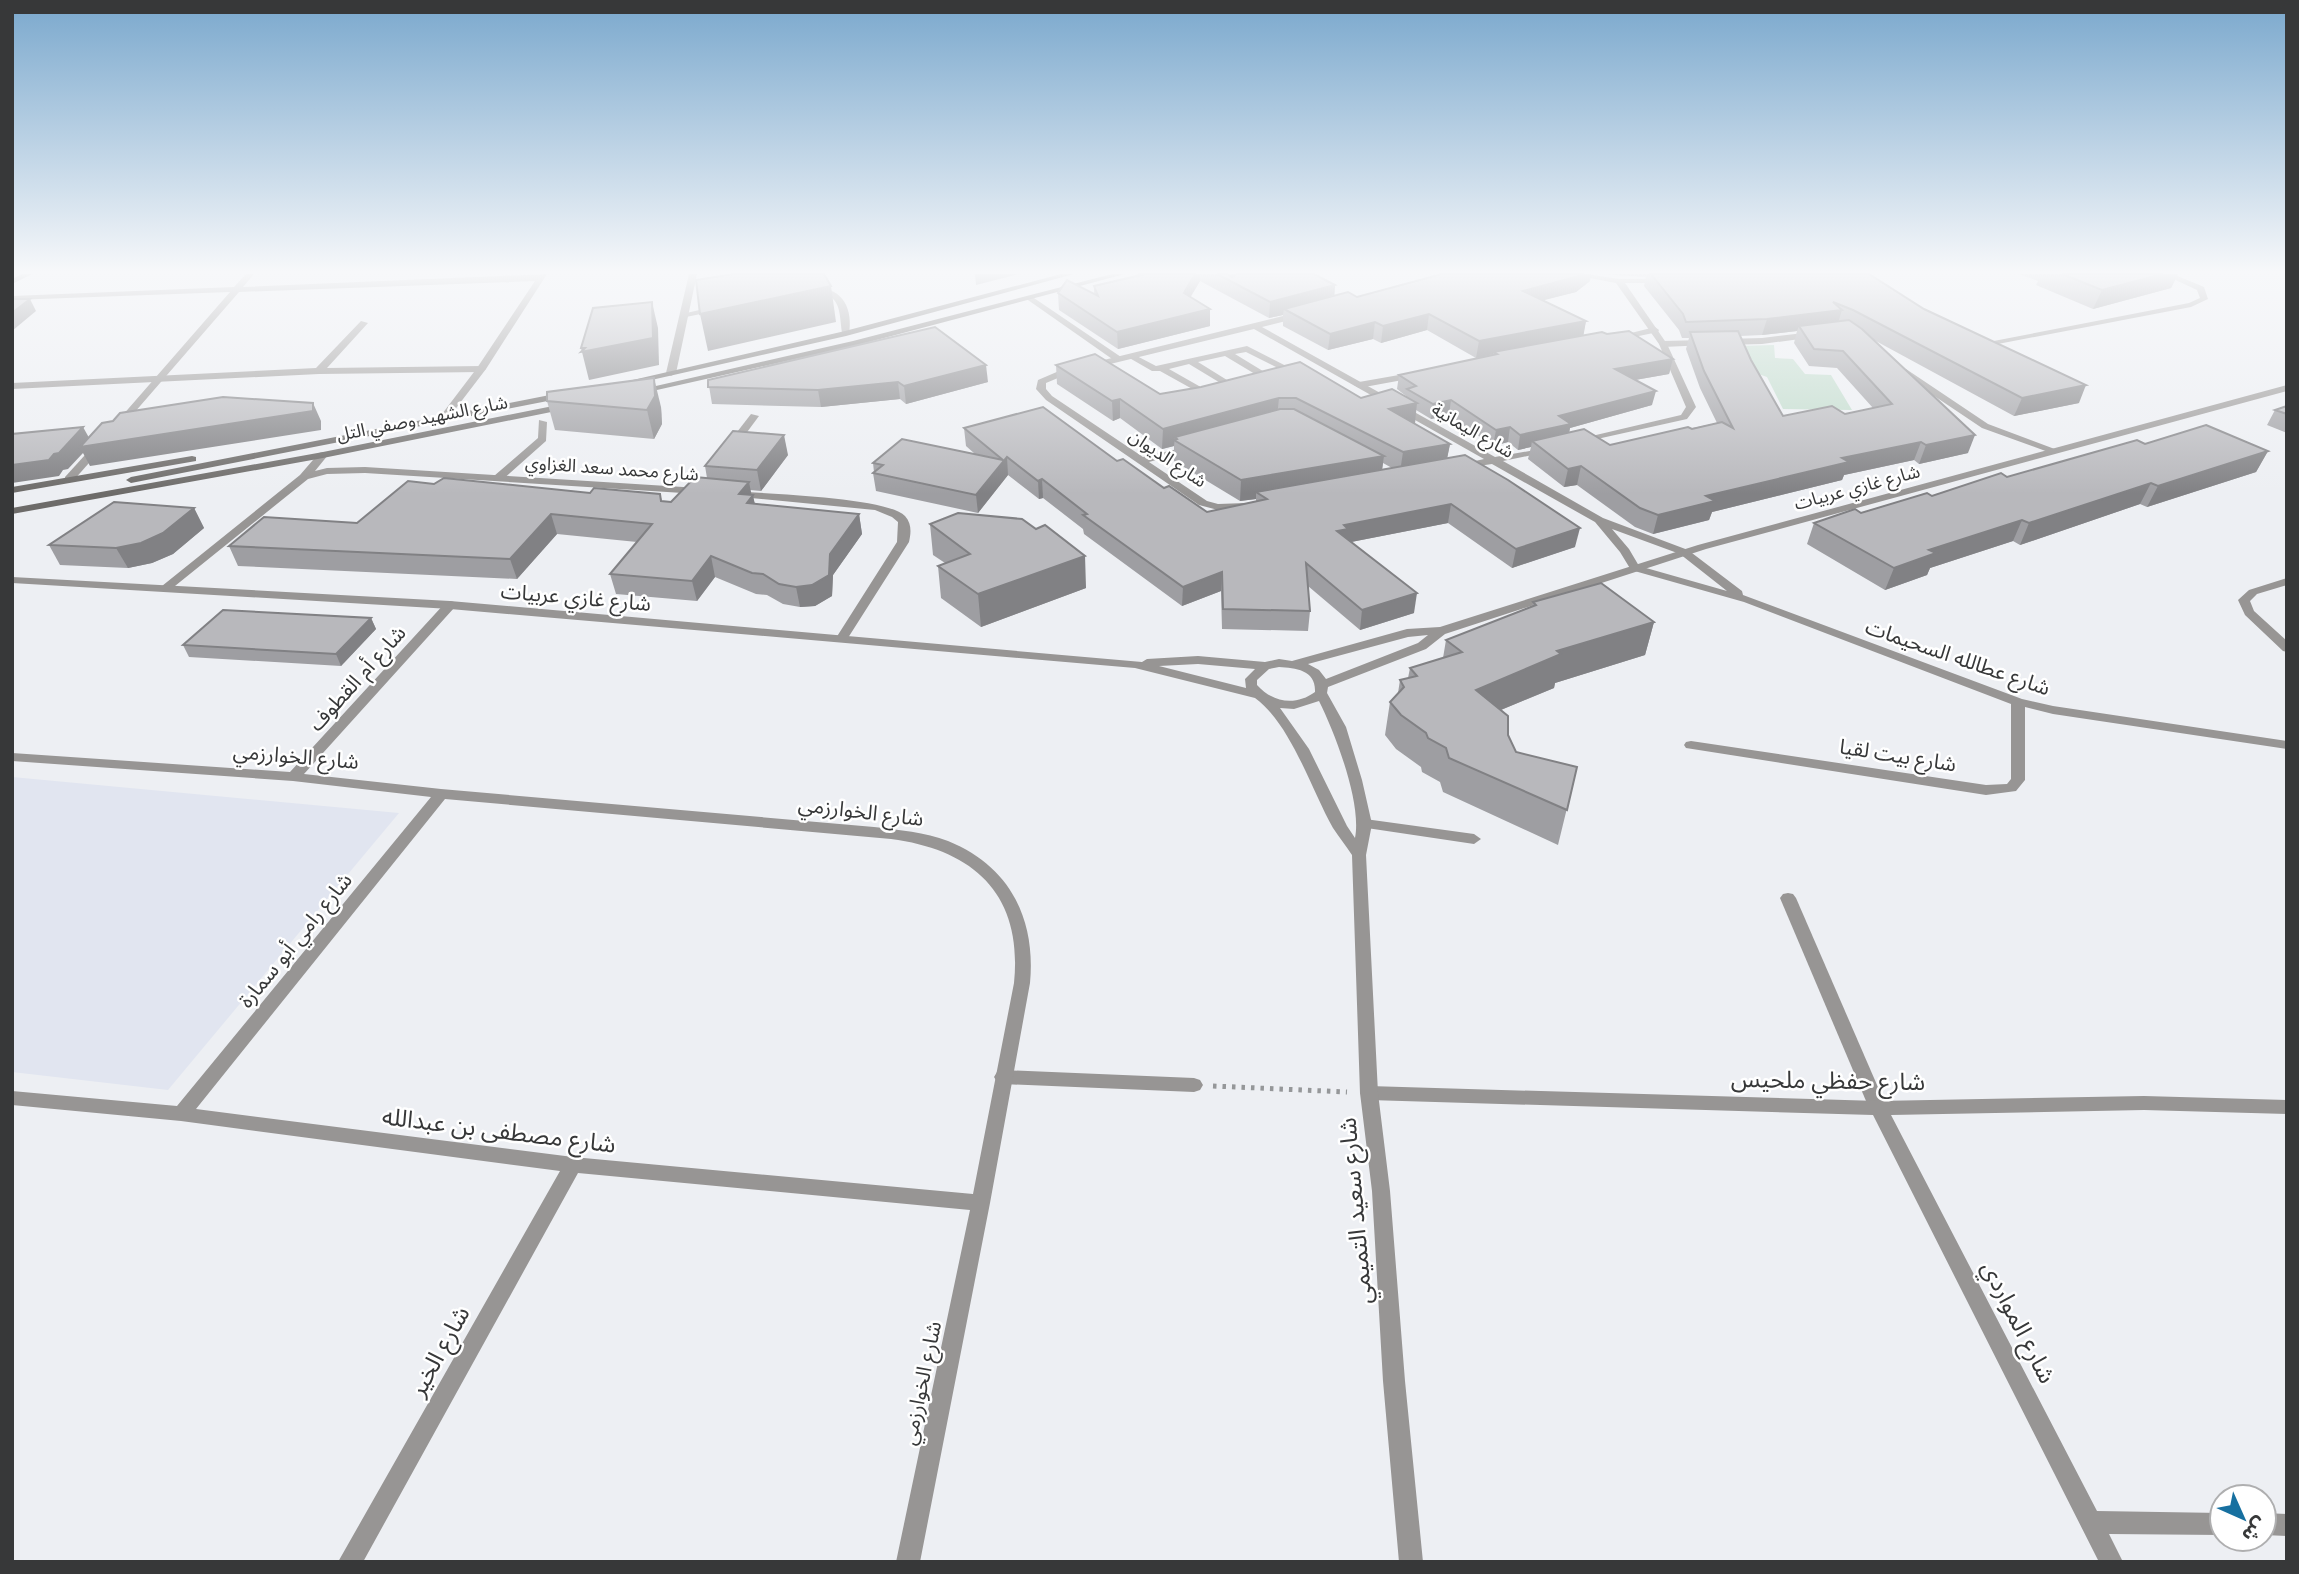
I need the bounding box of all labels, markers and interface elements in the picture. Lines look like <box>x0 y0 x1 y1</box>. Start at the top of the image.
street label: شارع الشهيد وصفي التل <box>335 391 510 449</box>
street label: شارع اليمانية <box>1426 398 1518 465</box>
street label: شارع الديوان <box>1123 424 1211 495</box>
street label: شارع محمد سعد الغزاوي <box>524 451 699 489</box>
street label: شارع غازي عربيات <box>1792 460 1923 518</box>
street label: شارع غازي عربيات <box>500 578 652 620</box>
street label: شارع عطالله السحيمات <box>1861 614 2054 703</box>
street label: شارع أم القطوف <box>303 620 414 738</box>
street label: شارع بيت لقيا <box>1837 733 1958 780</box>
street label: شارع الخوارزمي <box>232 738 360 778</box>
street label: شارع الخوارزمي <box>796 791 925 835</box>
street label: شارع رامي أبو سمارة <box>233 868 360 1015</box>
street label: شارع حفظي ملحيس <box>1731 1064 1925 1101</box>
street label: شارع مصطفى بن عبدالله <box>380 1101 617 1162</box>
street label: شارع سعيد التميمي <box>1332 1116 1382 1306</box>
street label: شارع المواردي <box>1972 1256 2062 1390</box>
street label: شارع الخير <box>402 1301 478 1403</box>
street label: شارع الخوارزمي <box>896 1319 950 1448</box>
north arrow <box>2208 1483 2278 1553</box>
text: ش <box>2238 1513 2272 1547</box>

